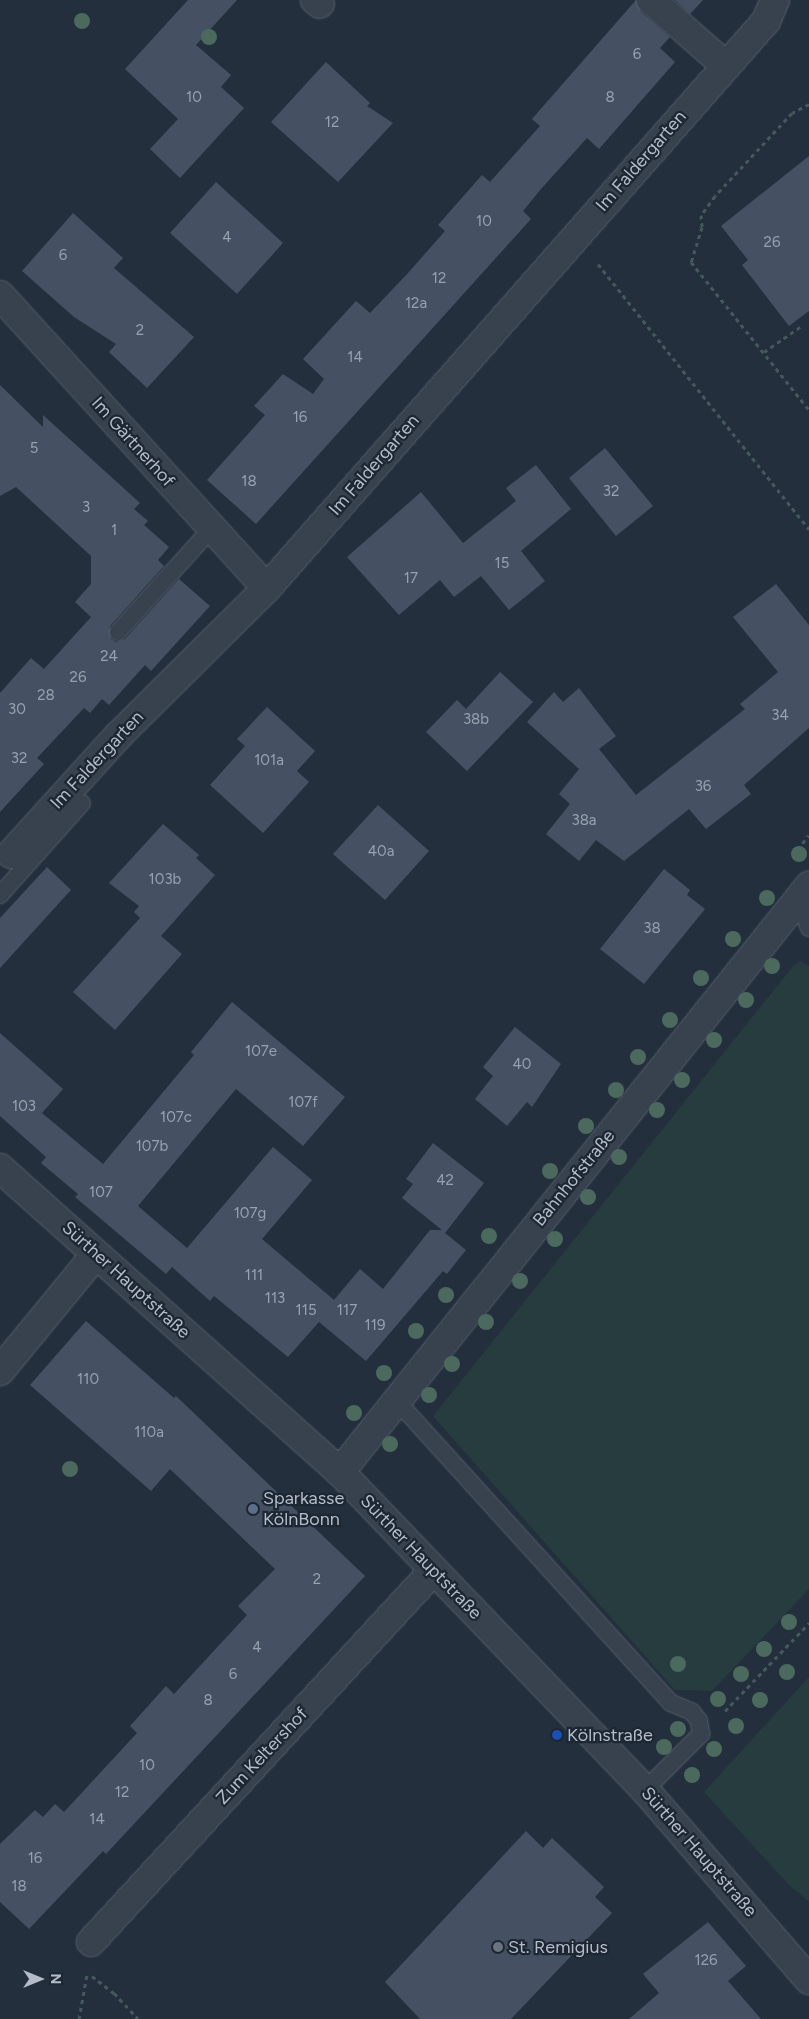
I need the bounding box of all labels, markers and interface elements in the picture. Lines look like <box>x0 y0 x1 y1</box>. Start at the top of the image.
house number: 6 <box>633 46 641 64</box>
house number: 10 <box>186 89 202 107</box>
house number: 8 <box>605 89 615 107</box>
street label: Im Faldergarten <box>591 106 691 216</box>
house number: 12 <box>325 114 339 132</box>
house number: 10 <box>476 213 492 231</box>
house number: 4 <box>222 229 232 247</box>
house number: 26 <box>764 234 780 252</box>
house number: 6 <box>59 247 67 265</box>
house number: 12 <box>432 270 446 288</box>
house number: 12a <box>405 295 427 313</box>
house number: 2 <box>136 322 144 340</box>
house number: 14 <box>347 349 363 367</box>
street label: Im Gärtnerhof <box>87 393 179 491</box>
house number: 16 <box>293 409 307 427</box>
street label: Im Faldergarten <box>324 410 424 520</box>
house number: 5 <box>30 440 38 458</box>
house number: 18 <box>241 473 257 491</box>
house number: 32 <box>603 483 619 501</box>
house number: 3 <box>82 499 90 517</box>
house number: 1 <box>111 522 117 540</box>
house number: 15 <box>495 555 509 573</box>
house number: 17 <box>404 570 418 588</box>
house number: 24 <box>100 648 118 666</box>
house number: 26 <box>70 669 86 687</box>
house number: 28 <box>37 687 55 705</box>
house number: 30 <box>8 701 26 719</box>
street label: Im Faldergarten <box>46 706 148 814</box>
house number: 34 <box>771 707 789 725</box>
house number: 38b <box>463 711 489 729</box>
house number: 32 <box>11 750 27 768</box>
house number: 101a <box>254 752 284 770</box>
house number: 36 <box>695 778 711 796</box>
house number: 38a <box>571 812 597 830</box>
house number: 40a <box>368 843 394 861</box>
house number: 103b <box>149 871 181 889</box>
house number: 38 <box>643 920 661 938</box>
house number: 107e <box>245 1043 277 1061</box>
house number: 40 <box>513 1056 531 1074</box>
house number: 107f <box>288 1094 318 1112</box>
house number: 103 <box>12 1098 36 1116</box>
house number: 107c <box>160 1109 192 1127</box>
street label: Bahnhofstraße <box>529 1125 619 1231</box>
house number: 107b <box>136 1138 168 1156</box>
house number: 42 <box>436 1172 454 1190</box>
house number: 107 <box>89 1184 113 1202</box>
house number: 107g <box>234 1205 266 1223</box>
street label: Sürther Hauptstraße <box>57 1217 195 1343</box>
house number: 111 <box>245 1267 263 1285</box>
house number: 113 <box>265 1290 285 1308</box>
house number: 115 <box>295 1302 317 1320</box>
house number: 117 <box>337 1302 357 1320</box>
house number: 119 <box>365 1317 385 1335</box>
house number: 110 <box>77 1371 99 1389</box>
house number: 110a <box>134 1424 164 1442</box>
place label: Sparkasse KölnBonn <box>263 1488 344 1530</box>
street label: Sürther Hauptstraße <box>356 1490 486 1624</box>
marker: Sparkasse KölnBonn <box>247 1503 259 1515</box>
house number: 2 <box>313 1571 321 1589</box>
house number: 4 <box>252 1639 262 1657</box>
house number: 6 <box>229 1666 237 1684</box>
house number: 8 <box>203 1692 213 1710</box>
street label: Zum Keltershof <box>212 1703 312 1809</box>
place label: Kölnstraße <box>567 1724 653 1746</box>
marker: Kölnstraße <box>551 1729 563 1741</box>
house number: 10 <box>139 1757 155 1775</box>
street label: Sürther Hauptstraße <box>637 1783 761 1921</box>
house number: 12 <box>115 1784 129 1802</box>
house number: 14 <box>89 1811 105 1829</box>
house number: 16 <box>28 1850 42 1868</box>
house number: 18 <box>11 1878 27 1896</box>
place label: St. Remigius <box>508 1936 608 1958</box>
marker: St. Remigius <box>492 1941 504 1953</box>
house number: 126 <box>694 1952 718 1970</box>
north arrow <box>15 1954 65 2004</box>
text: N <box>47 1974 64 1984</box>

